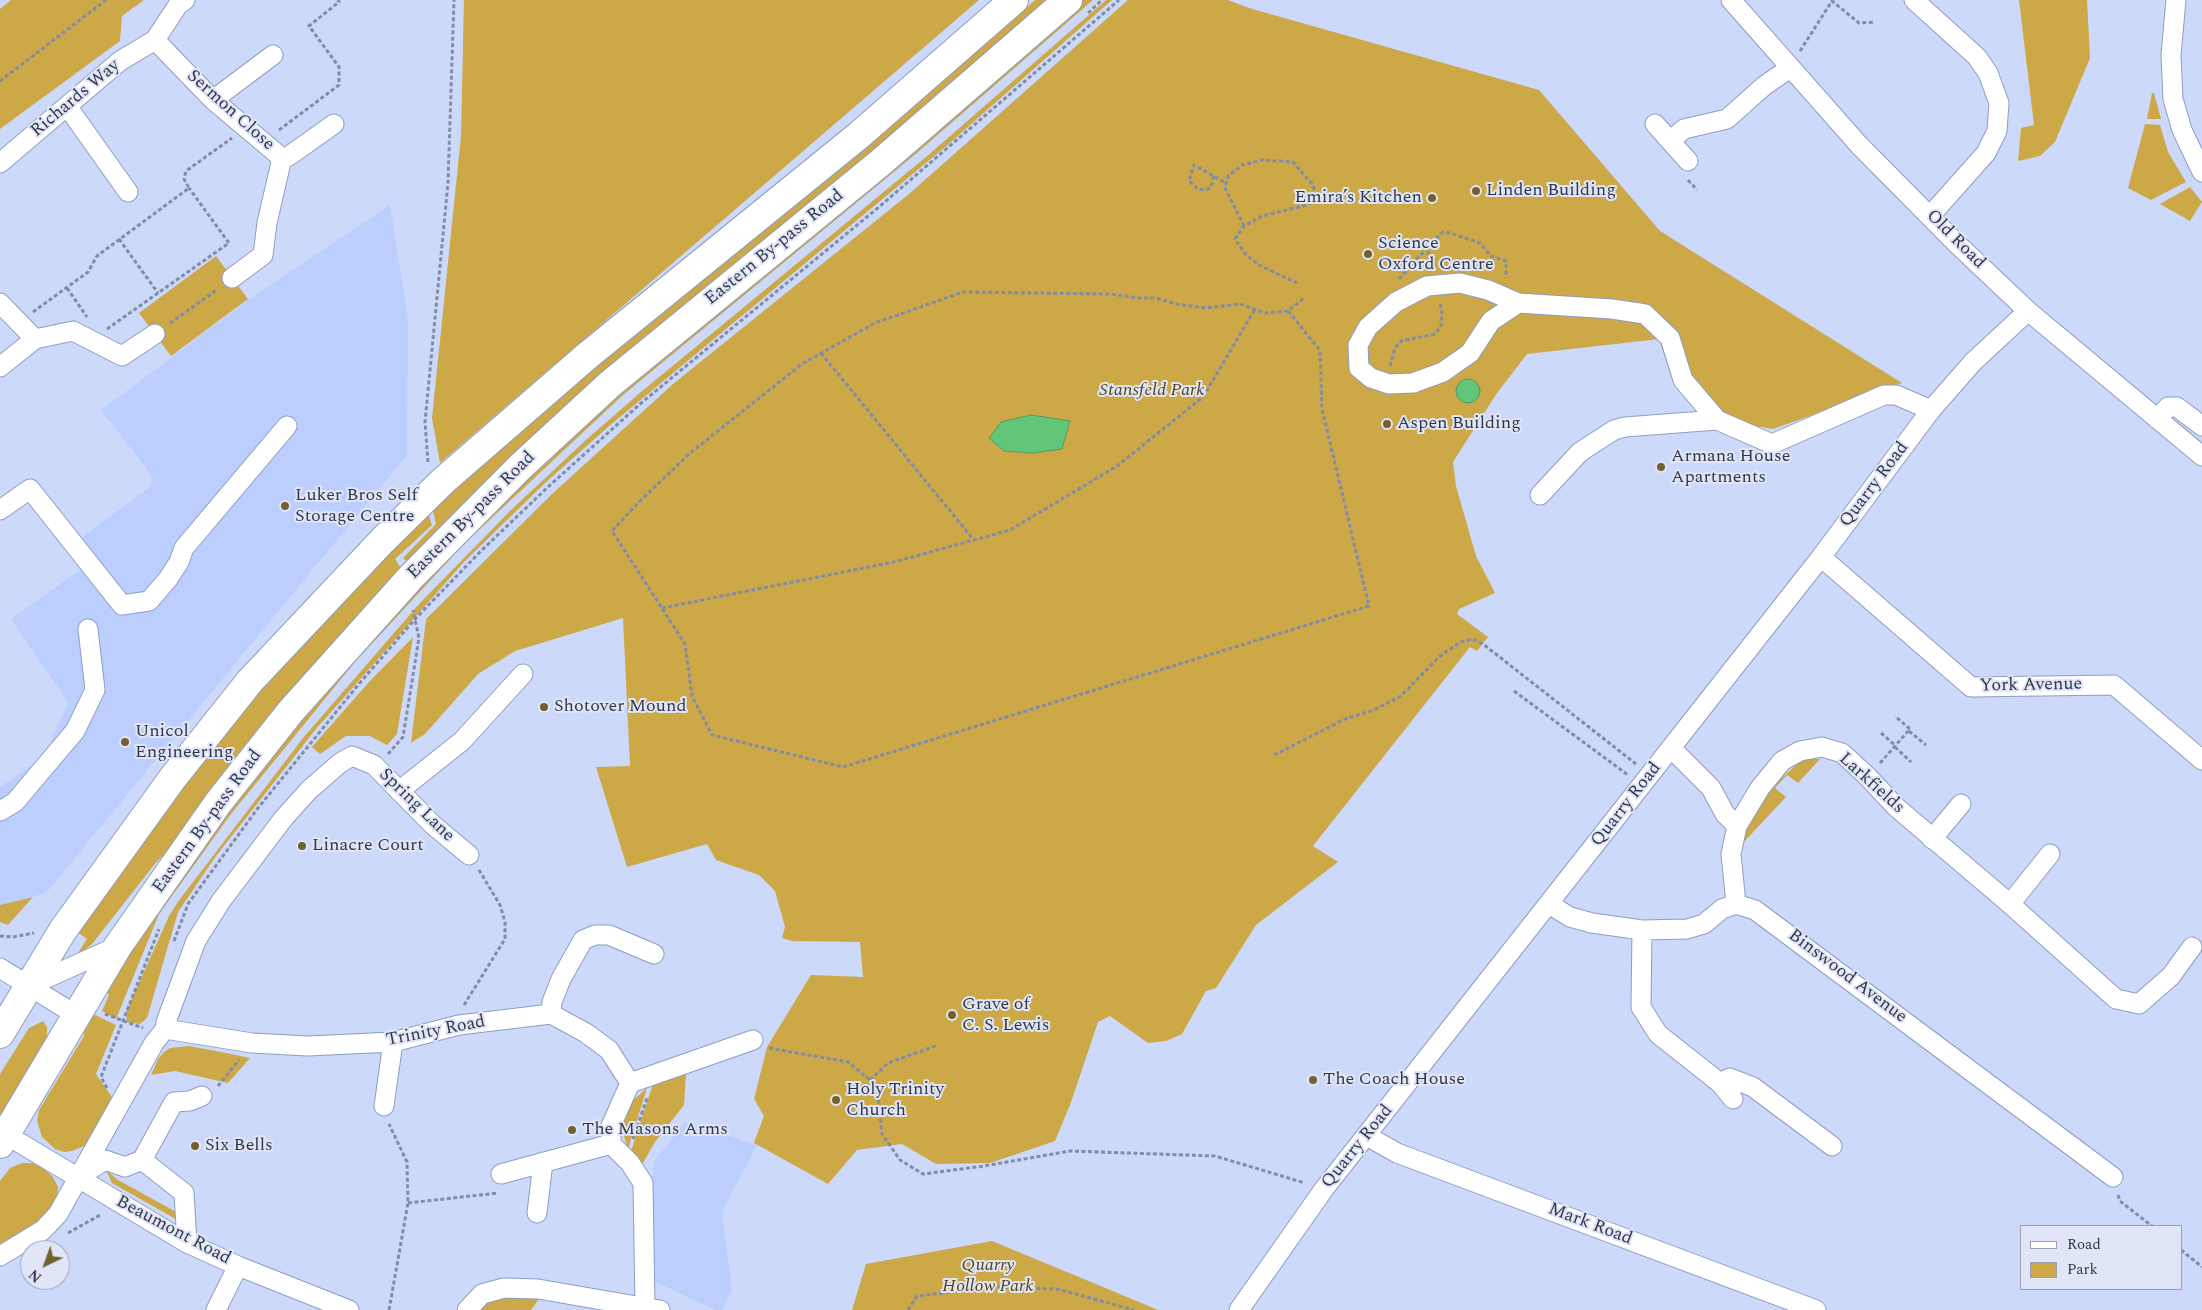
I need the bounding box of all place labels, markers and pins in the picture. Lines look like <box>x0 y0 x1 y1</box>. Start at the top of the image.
place label: Linden Building <box>1486 180 1616 202</box>
marker: Linden Building <box>1470 185 1482 197</box>
place label: Emira’s Kitchen <box>1295 187 1422 209</box>
marker: Emira’s Kitchen <box>1426 192 1438 204</box>
place label: Science Oxford Centre <box>1378 233 1494 276</box>
marker: Science Oxford Centre <box>1362 248 1374 260</box>
place label: Aspen Building <box>1397 413 1521 435</box>
marker: Aspen Building <box>1381 418 1393 430</box>
place label: Armana House Apartments <box>1671 446 1790 488</box>
marker: Armana House Apartments <box>1655 461 1667 473</box>
place label: Luker Bros Self Storage Centre <box>295 485 418 528</box>
marker: Luker Bros Self Storage Centre <box>279 500 291 512</box>
place label: Shotover Mound <box>554 696 686 718</box>
marker: Shotover Mound <box>538 701 550 713</box>
place label: Unicol Engineering <box>135 721 233 764</box>
marker: Unicol Engineering <box>119 736 131 748</box>
place label: Linacre Court <box>312 835 424 857</box>
marker: Linacre Court <box>296 840 308 852</box>
place label: Grave of C. S. Lewis <box>962 994 1049 1036</box>
marker: Grave of C. S. Lewis <box>946 1009 958 1021</box>
place label: The Coach House <box>1323 1069 1465 1091</box>
marker: The Coach House <box>1307 1074 1319 1086</box>
place label: Holy Trinity Church <box>846 1079 944 1122</box>
marker: Holy Trinity Church <box>830 1094 842 1106</box>
place label: The Masons Arms <box>582 1119 728 1141</box>
marker: The Masons Arms <box>566 1124 578 1136</box>
place label: Six Bells <box>205 1135 273 1157</box>
marker: Six Bells <box>189 1140 201 1152</box>

